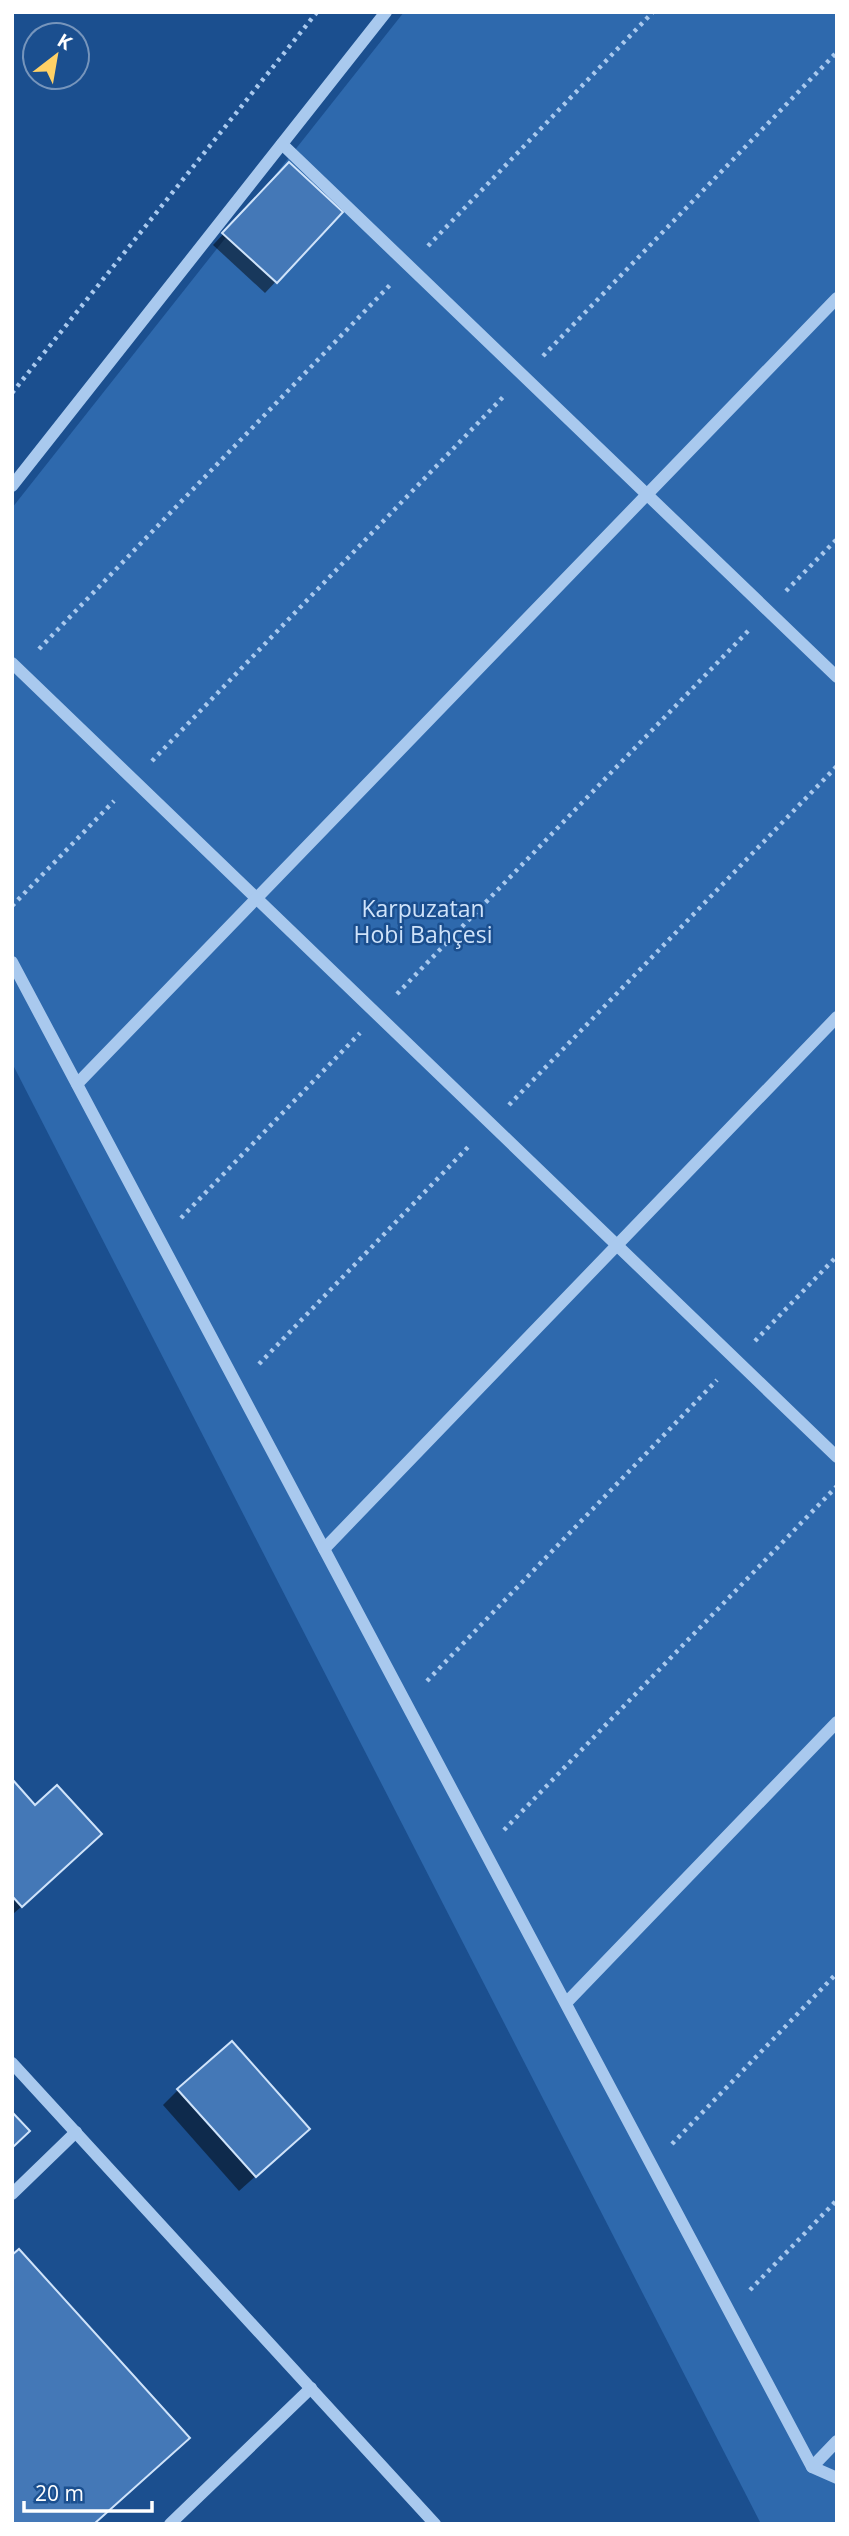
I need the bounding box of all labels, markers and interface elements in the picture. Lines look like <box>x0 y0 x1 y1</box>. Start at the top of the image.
north arrow <box>21 21 91 91</box>
text: K <box>53 27 77 56</box>
park label: Karpuzatan Hobi Bahçesi <box>353 892 493 950</box>
scale bar <box>24 2470 152 2514</box>
text: 20 m <box>35 2479 84 2507</box>

